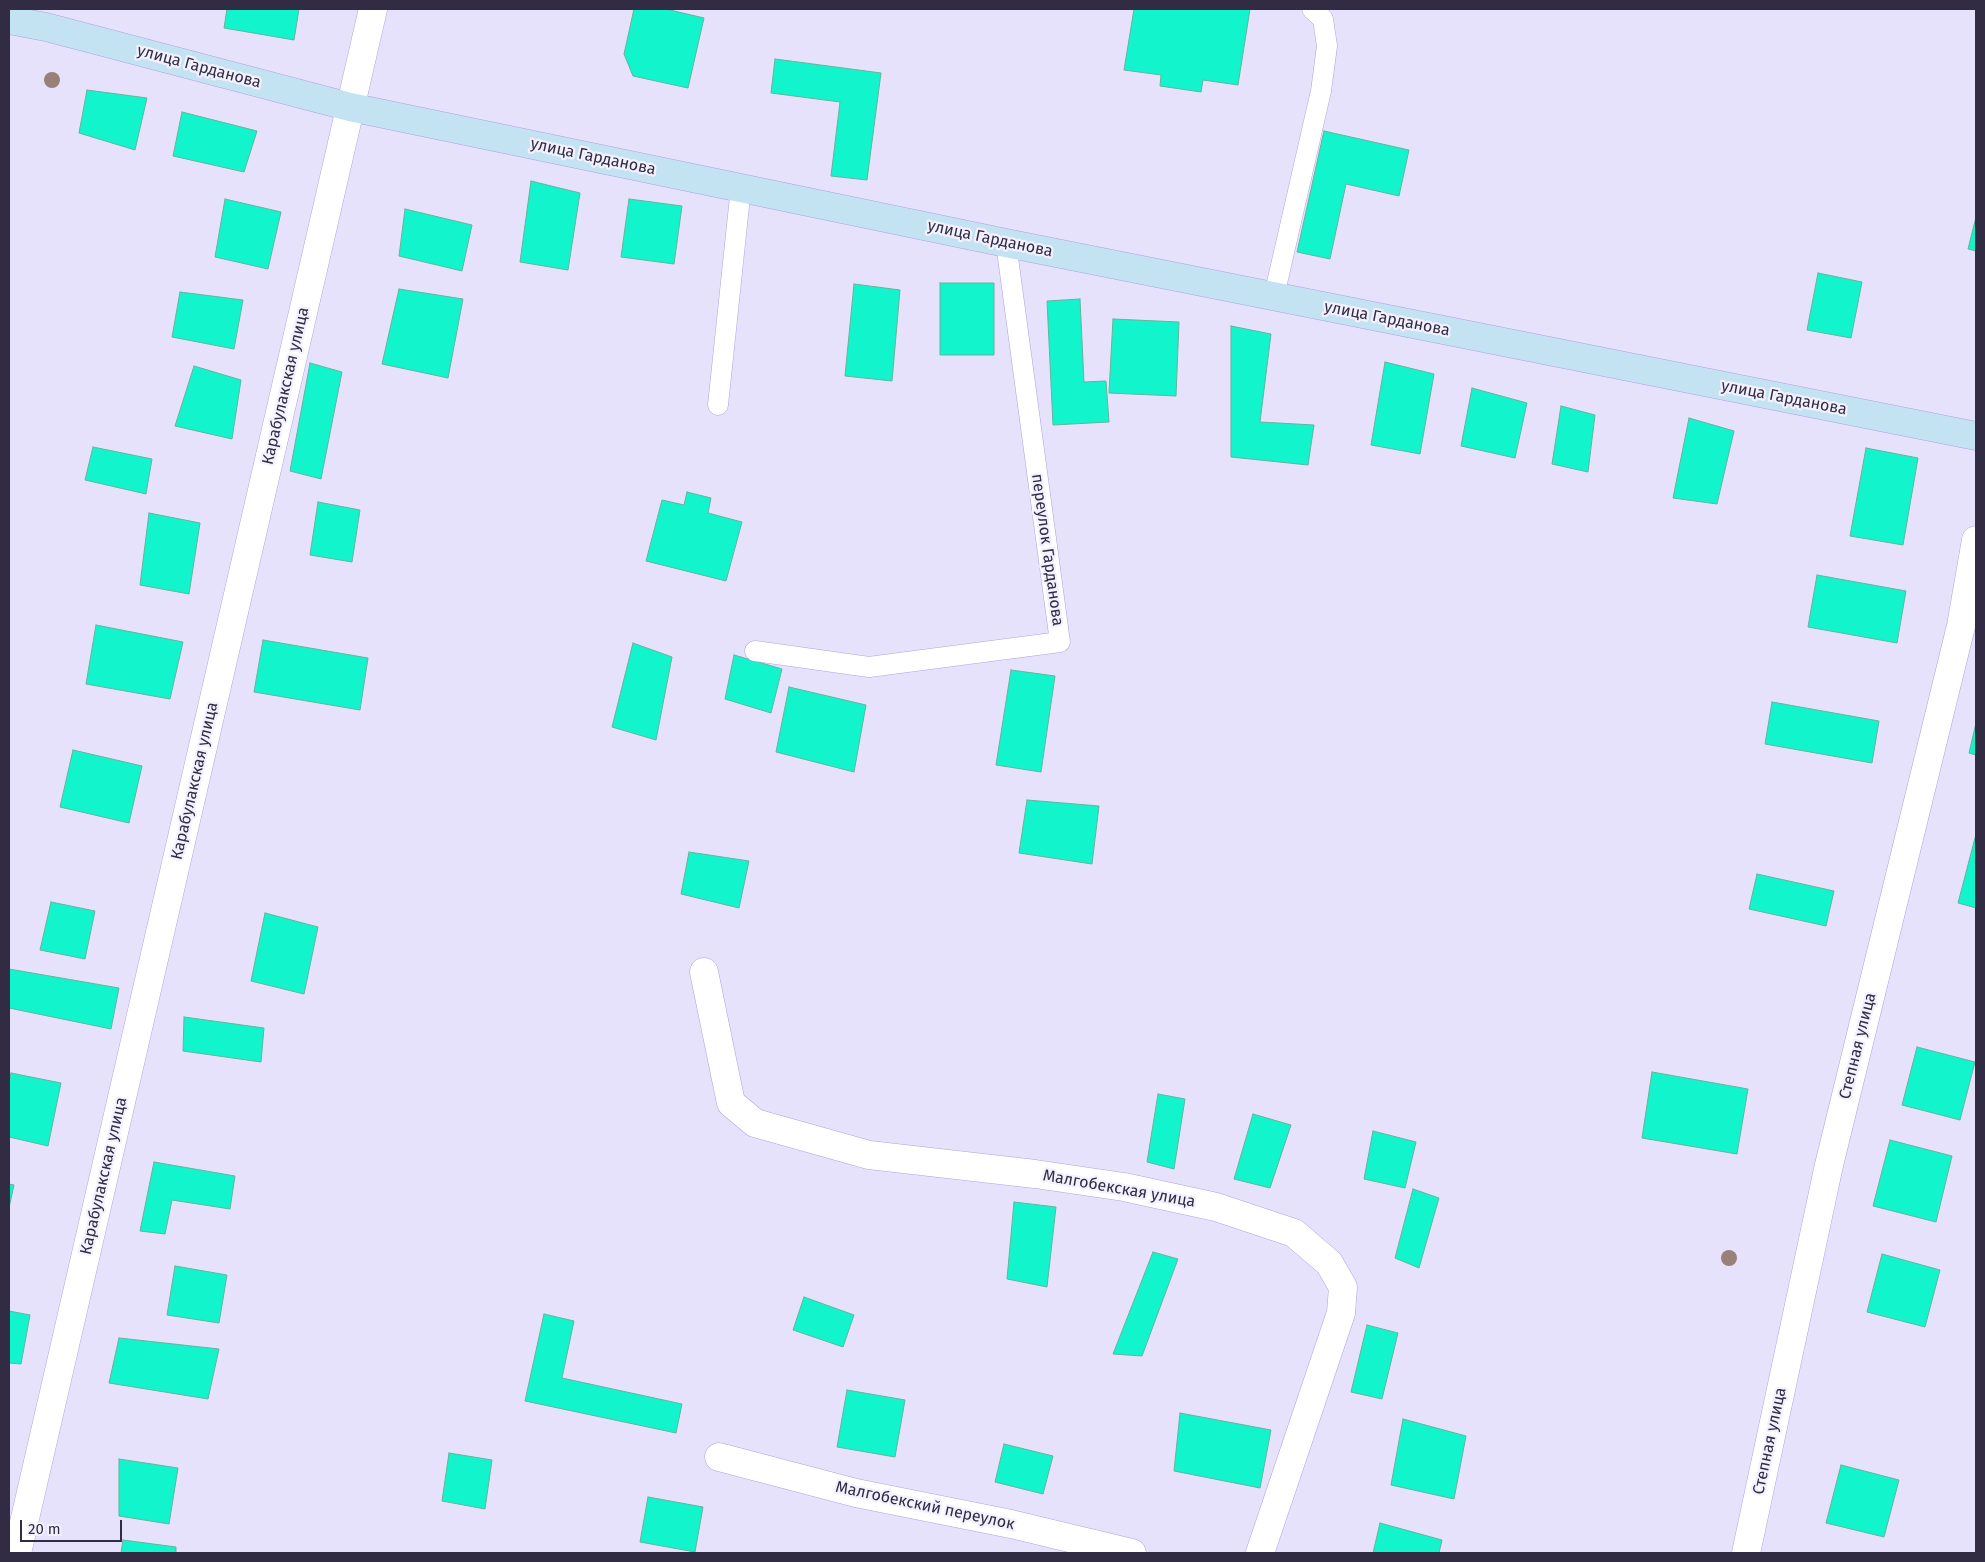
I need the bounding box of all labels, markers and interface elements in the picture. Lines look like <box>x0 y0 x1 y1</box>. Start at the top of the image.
street label: улица Гарданова <box>135 41 263 93</box>
street label: улица Гарданова <box>529 134 657 180</box>
street label: улица Гарданова <box>926 216 1054 262</box>
street label: улица Гарданова <box>1323 297 1451 341</box>
street label: Карабулакская улица <box>259 305 313 467</box>
street label: улица Гарданова <box>1720 376 1848 420</box>
street label: переулок Гарданова <box>1027 473 1067 627</box>
street label: Карабулакская улица <box>168 700 222 862</box>
street label: Степная улица <box>1836 991 1880 1101</box>
street label: Карабулакская улица <box>77 1095 131 1257</box>
street label: Малгобекская улица <box>1041 1166 1197 1212</box>
street label: Степная улица <box>1749 1386 1791 1496</box>
street label: Малгобекский переулок <box>834 1478 1016 1534</box>
scale bar <box>22 1510 125 1542</box>
text: 20 m <box>28 1520 61 1538</box>

